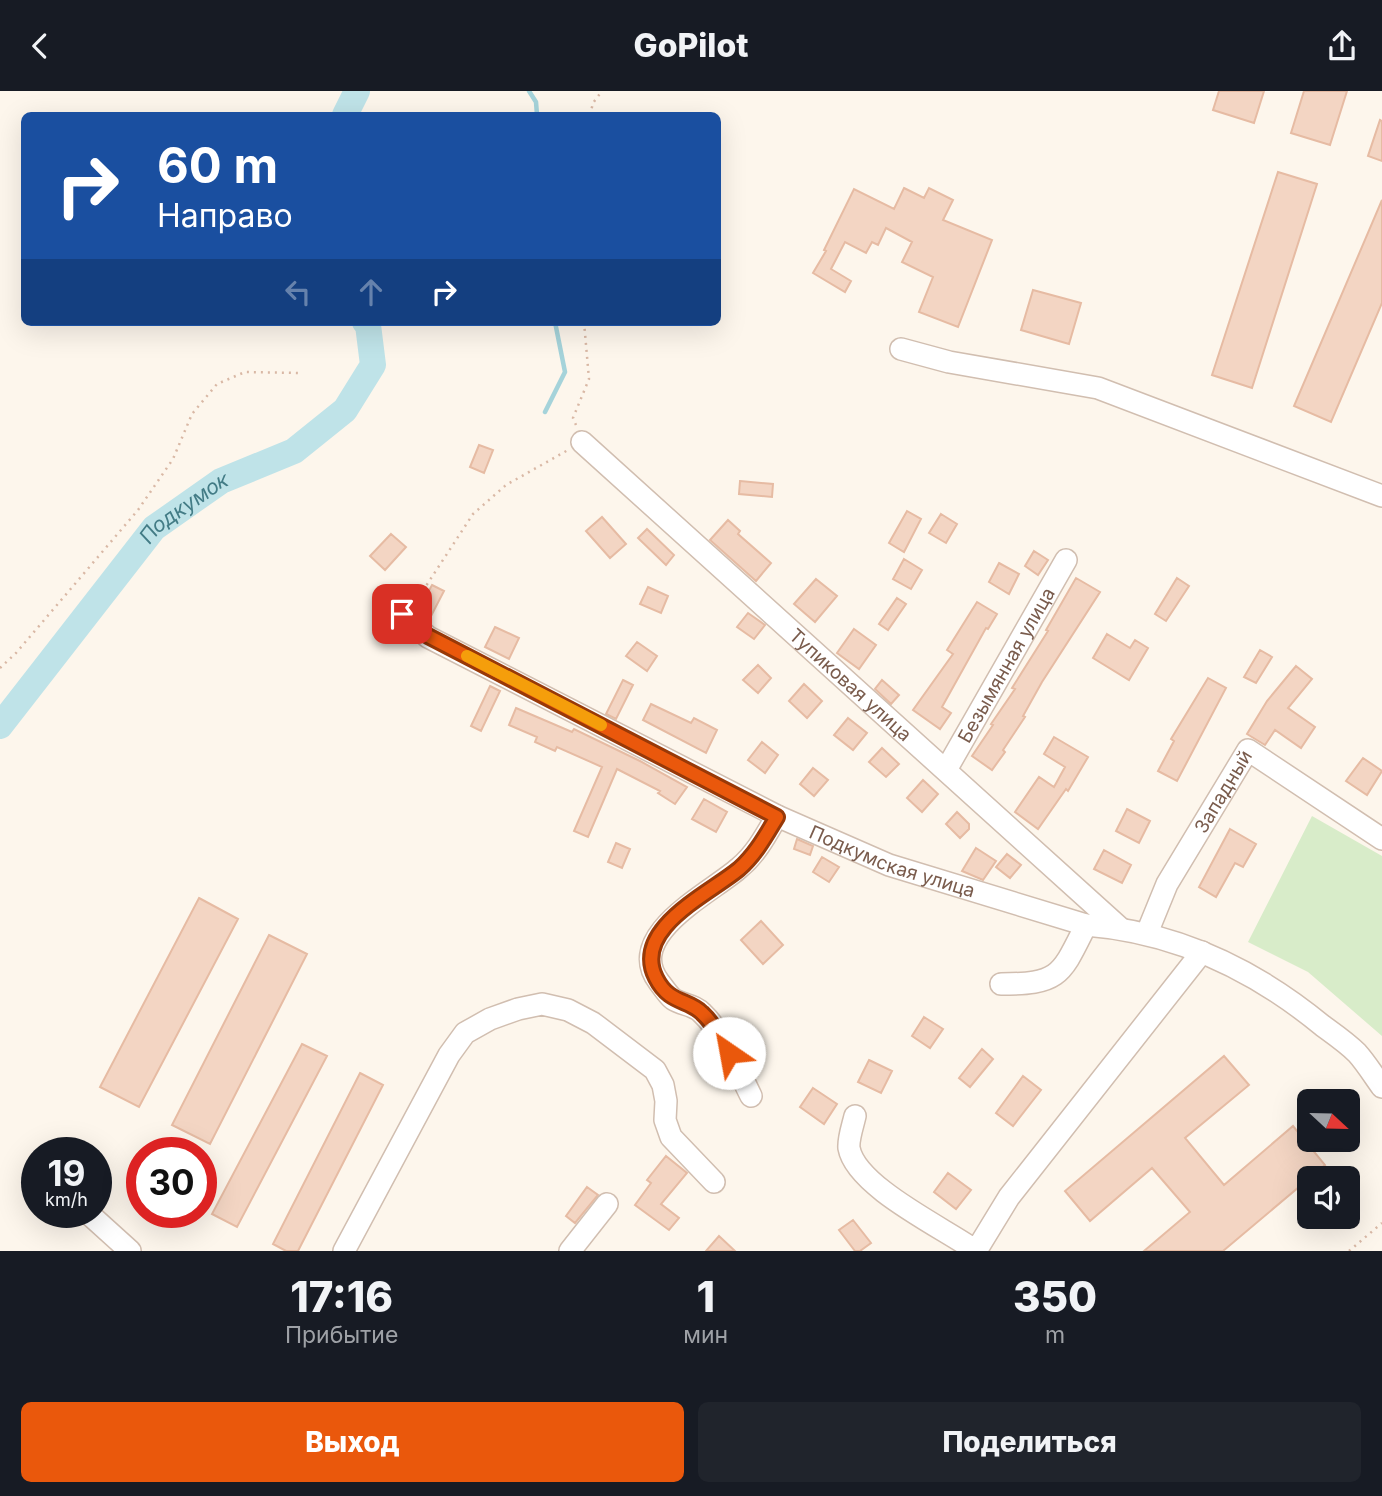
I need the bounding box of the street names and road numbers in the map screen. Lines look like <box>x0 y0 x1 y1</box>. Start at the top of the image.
street label: Безымянная улица <box>953 584 1060 747</box>
street label: Тупиковая улица <box>784 624 916 746</box>
street label: Западный <box>1190 746 1257 837</box>
street label: Подкумская улица <box>806 821 978 902</box>

